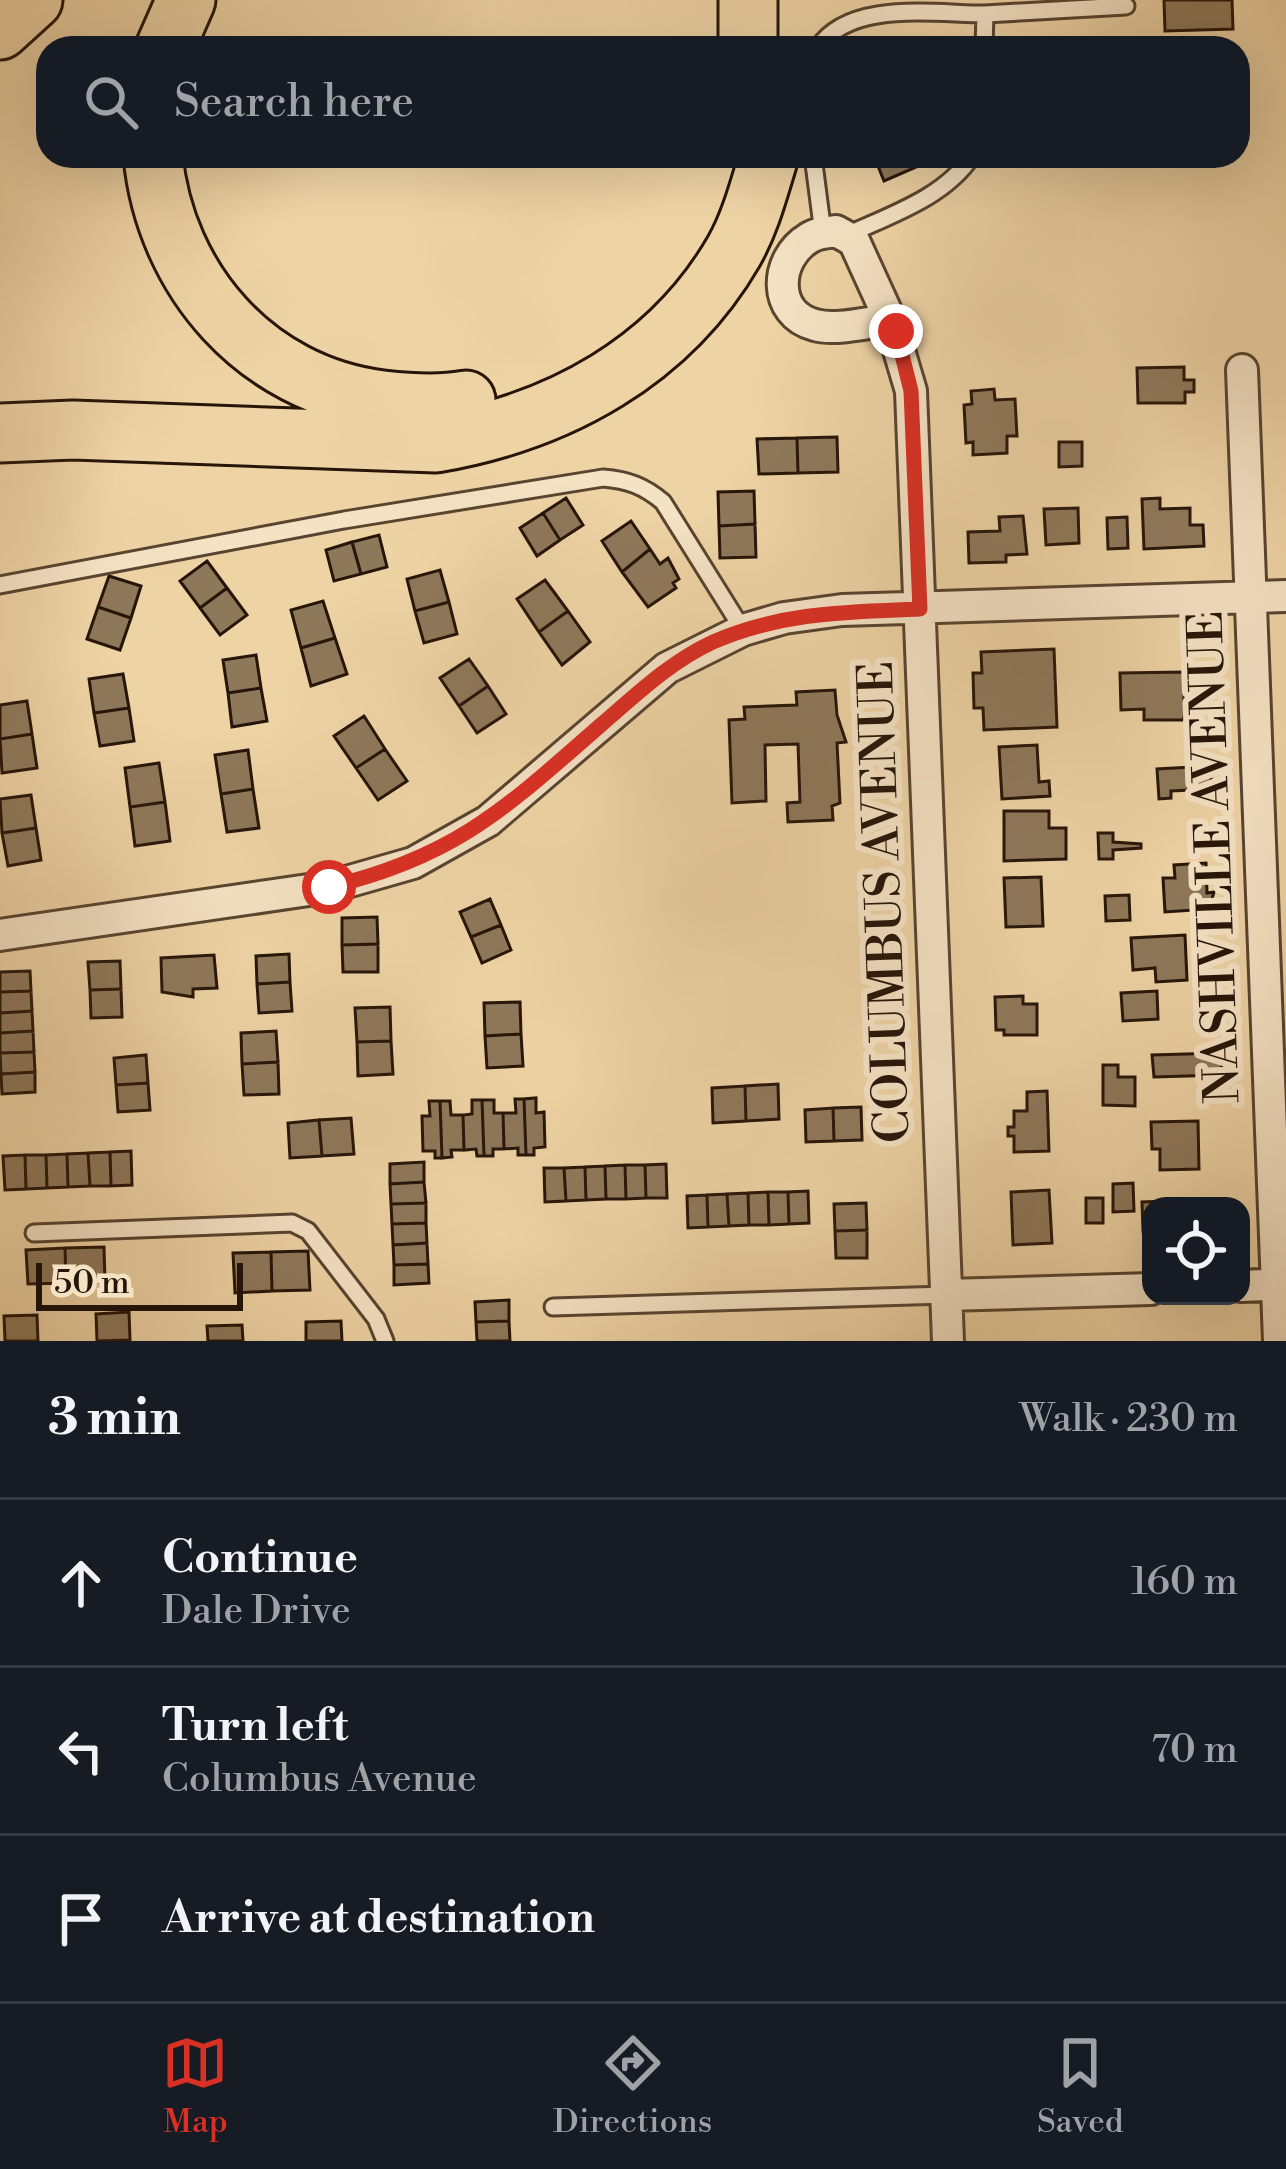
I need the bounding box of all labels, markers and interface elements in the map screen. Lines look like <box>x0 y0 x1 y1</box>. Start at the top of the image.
search box <box>36 36 1250 168</box>
icon: search <box>78 69 144 135</box>
text: Search here <box>174 74 414 131</box>
route end <box>869 304 923 358</box>
street label: NASHVILLE AVENUE <box>1177 610 1255 1104</box>
street label: COLUMBUS AVENUE <box>848 660 924 1144</box>
route start <box>302 860 356 914</box>
map controls <box>1142 1197 1250 1305</box>
button: locate <box>1142 1197 1250 1305</box>
scale bar <box>36 1257 243 1310</box>
text: 50 m <box>54 1263 130 1304</box>
text: 3 min <box>48 1387 181 1451</box>
text: Walk · 230 m <box>1019 1395 1238 1444</box>
text: Continue <box>162 1530 358 1587</box>
icon: ahead <box>48 1550 114 1616</box>
text: 160 m <box>1131 1558 1238 1607</box>
text: Dale Drive <box>162 1587 351 1636</box>
text: Turn left <box>162 1698 348 1755</box>
icon: left <box>48 1718 114 1784</box>
text: 70 m <box>1151 1726 1238 1775</box>
text: Columbus Avenue <box>162 1755 477 1804</box>
icon: arrive <box>48 1886 114 1952</box>
text: Arrive at destination <box>162 1890 595 1947</box>
tab: Map <box>162 2030 228 2143</box>
tab: Directions <box>553 2030 712 2143</box>
tab: Saved <box>1037 2030 1124 2143</box>

